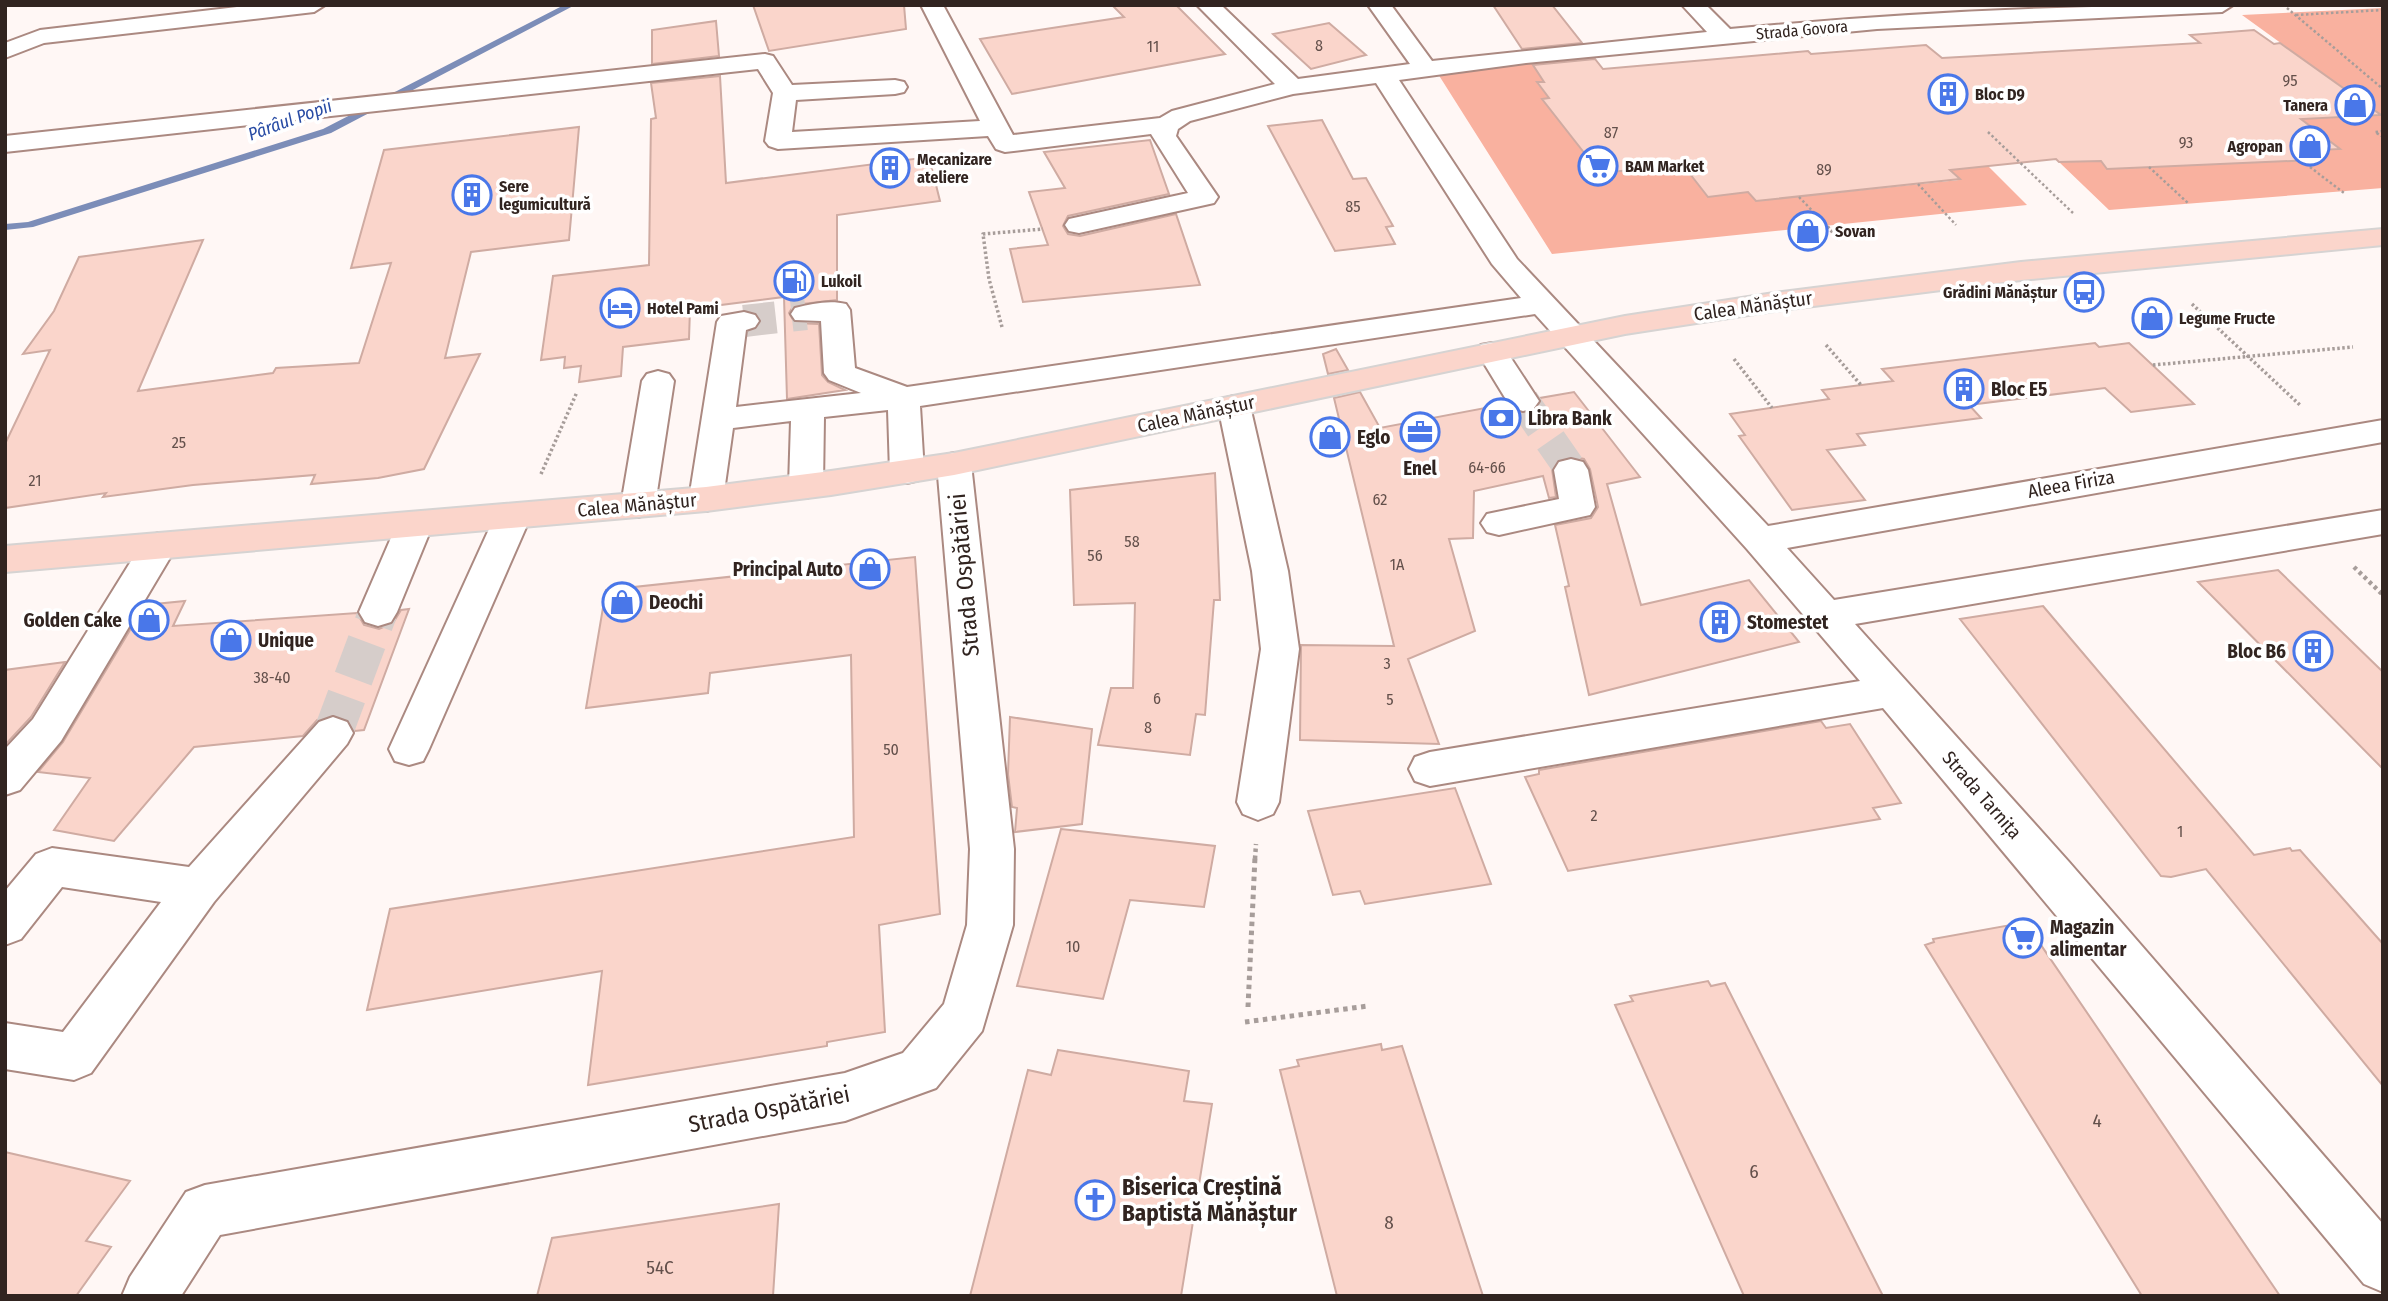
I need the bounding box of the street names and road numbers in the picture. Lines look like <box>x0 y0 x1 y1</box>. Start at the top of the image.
street label: Strada Govora <box>1755 17 1849 43</box>
street label: Calea Mănăștur <box>1692 286 1814 326</box>
street label: Calea Mănăștur <box>1135 390 1257 438</box>
street label: Aleea Firiza <box>2026 465 2116 503</box>
street label: Calea Mănăștur <box>577 488 698 522</box>
street label: Strada Ospătăriei <box>943 492 985 658</box>
street label: Strada Tarnița <box>1938 746 2026 844</box>
street label: Strada Ospătăriei <box>686 1080 852 1138</box>

